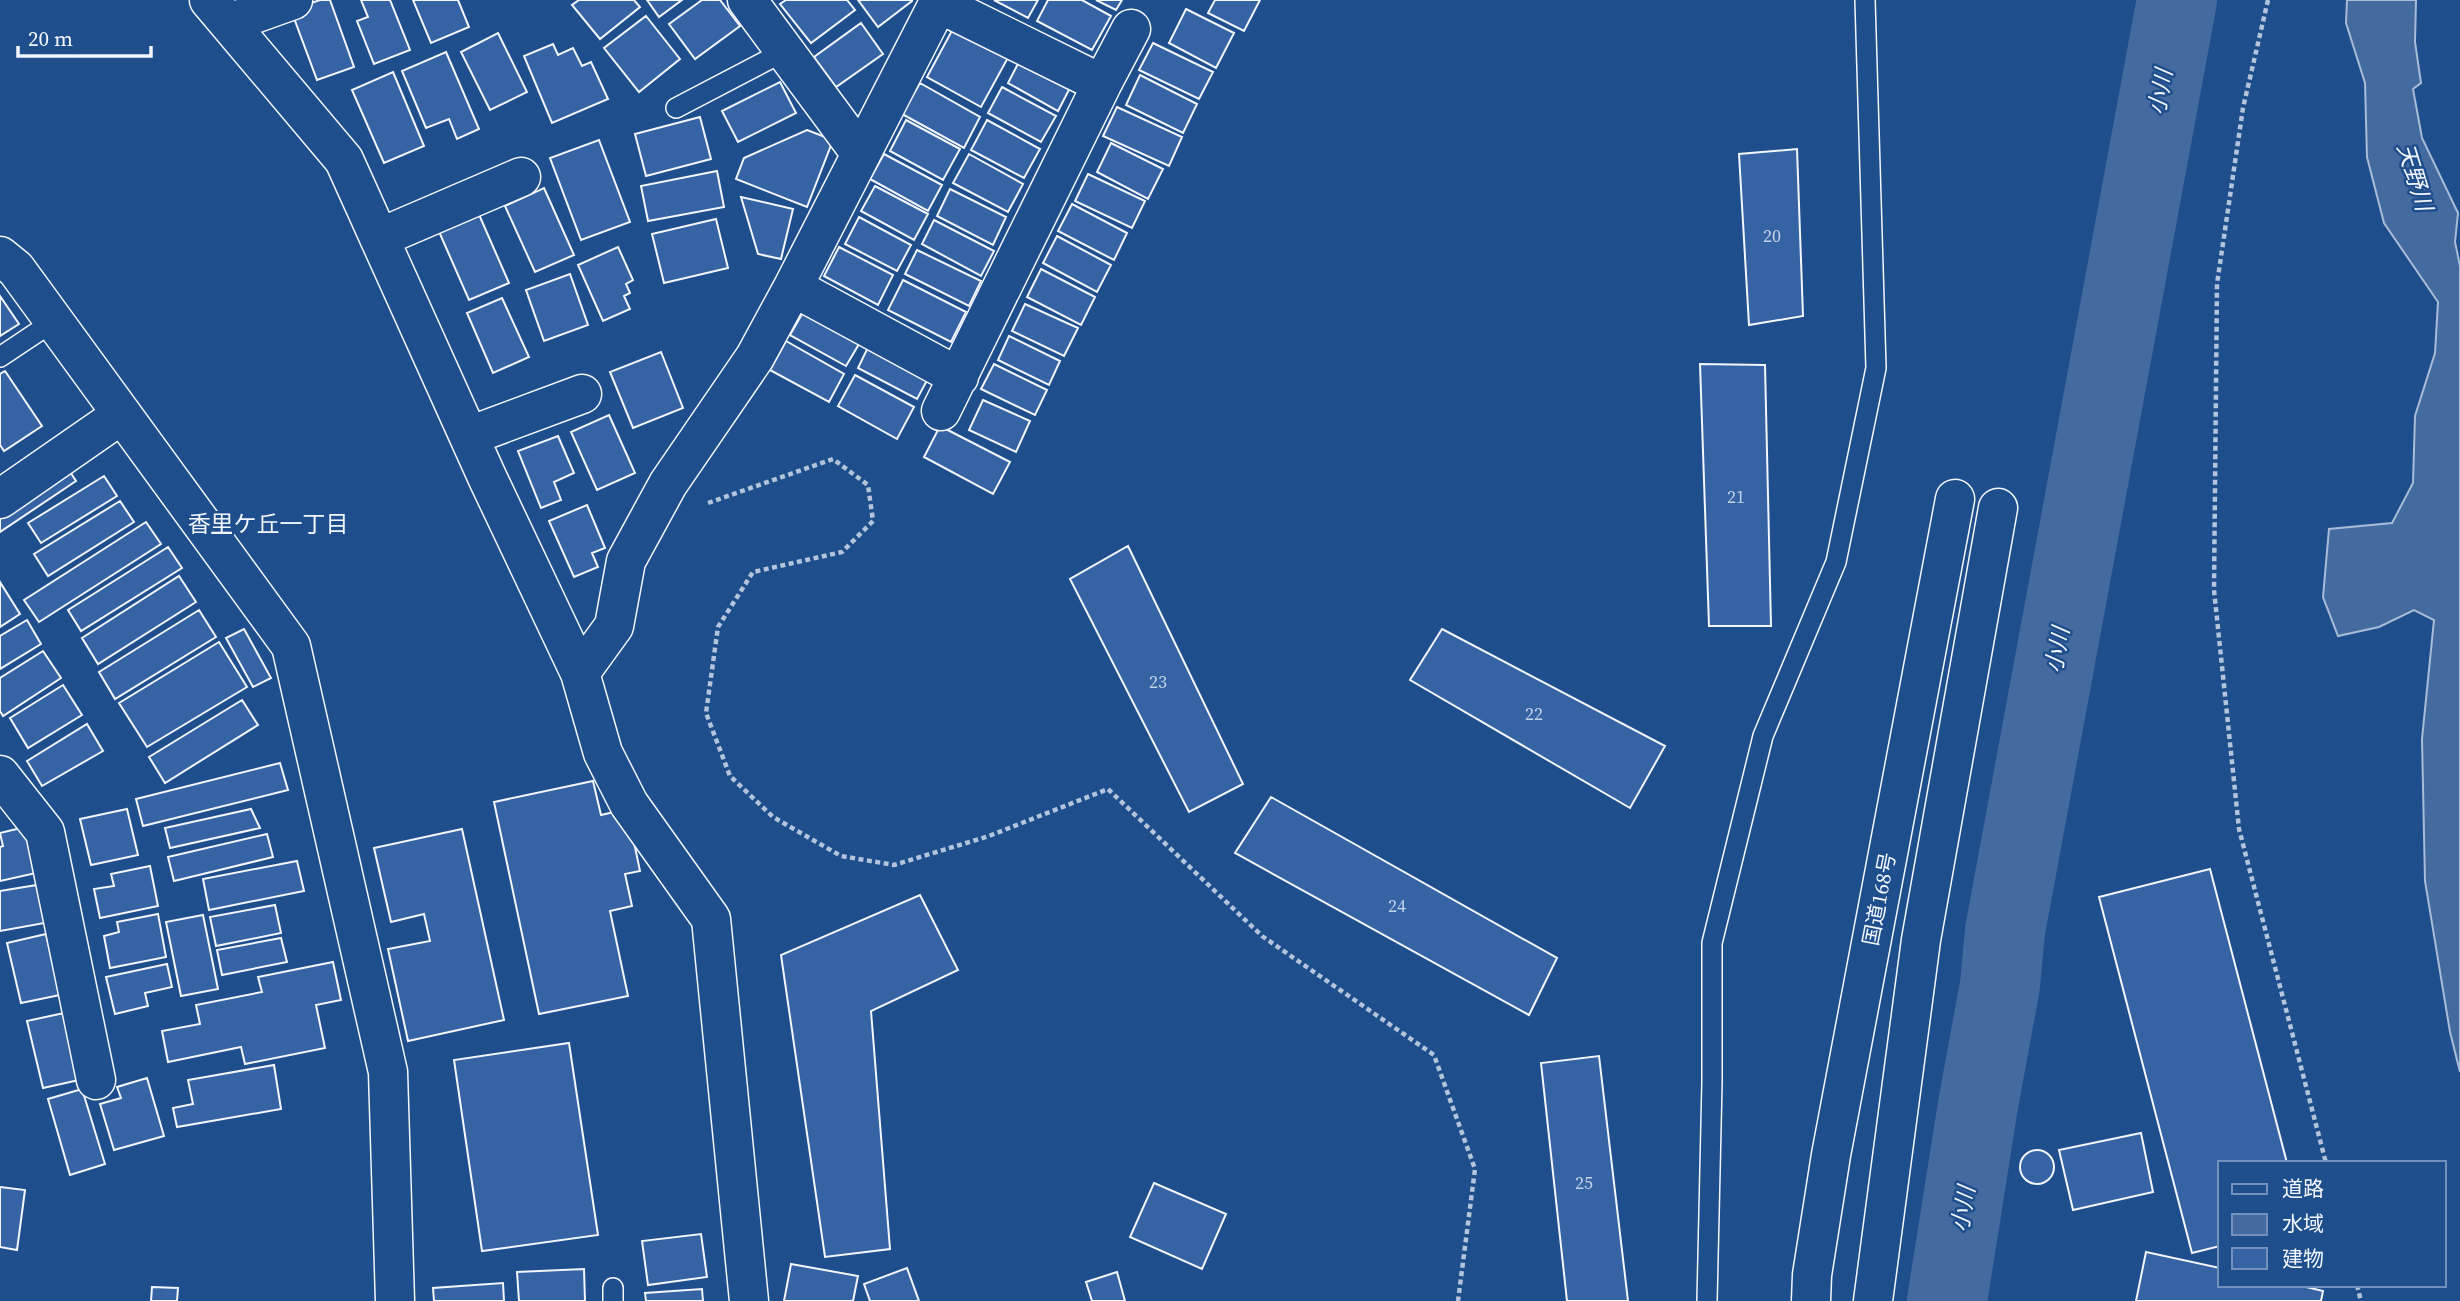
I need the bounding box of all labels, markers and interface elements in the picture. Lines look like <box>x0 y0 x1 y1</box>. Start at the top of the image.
scale bar <box>18 14 150 58</box>
text: 20 m <box>28 24 73 53</box>
water label: 小川 <box>2140 64 2180 117</box>
water label: 天野川 <box>2390 139 2441 218</box>
house number: 20 <box>1763 223 1781 248</box>
house number: 21 <box>1727 484 1745 509</box>
district label: 香里ケ丘一丁目 <box>188 508 349 540</box>
water label: 小川 <box>2037 622 2077 675</box>
house number: 23 <box>1149 669 1167 694</box>
house number: 22 <box>1525 701 1543 726</box>
street label: 国道168号 <box>1856 850 1902 948</box>
house number: 24 <box>1388 893 1406 918</box>
legend <box>2218 1161 2446 1287</box>
house number: 25 <box>1575 1170 1593 1195</box>
text: 道路 <box>2282 1174 2324 1203</box>
water label: 小川 <box>1944 1181 1983 1234</box>
text: 水域 <box>2282 1209 2324 1238</box>
text: 建物 <box>2282 1244 2324 1273</box>

